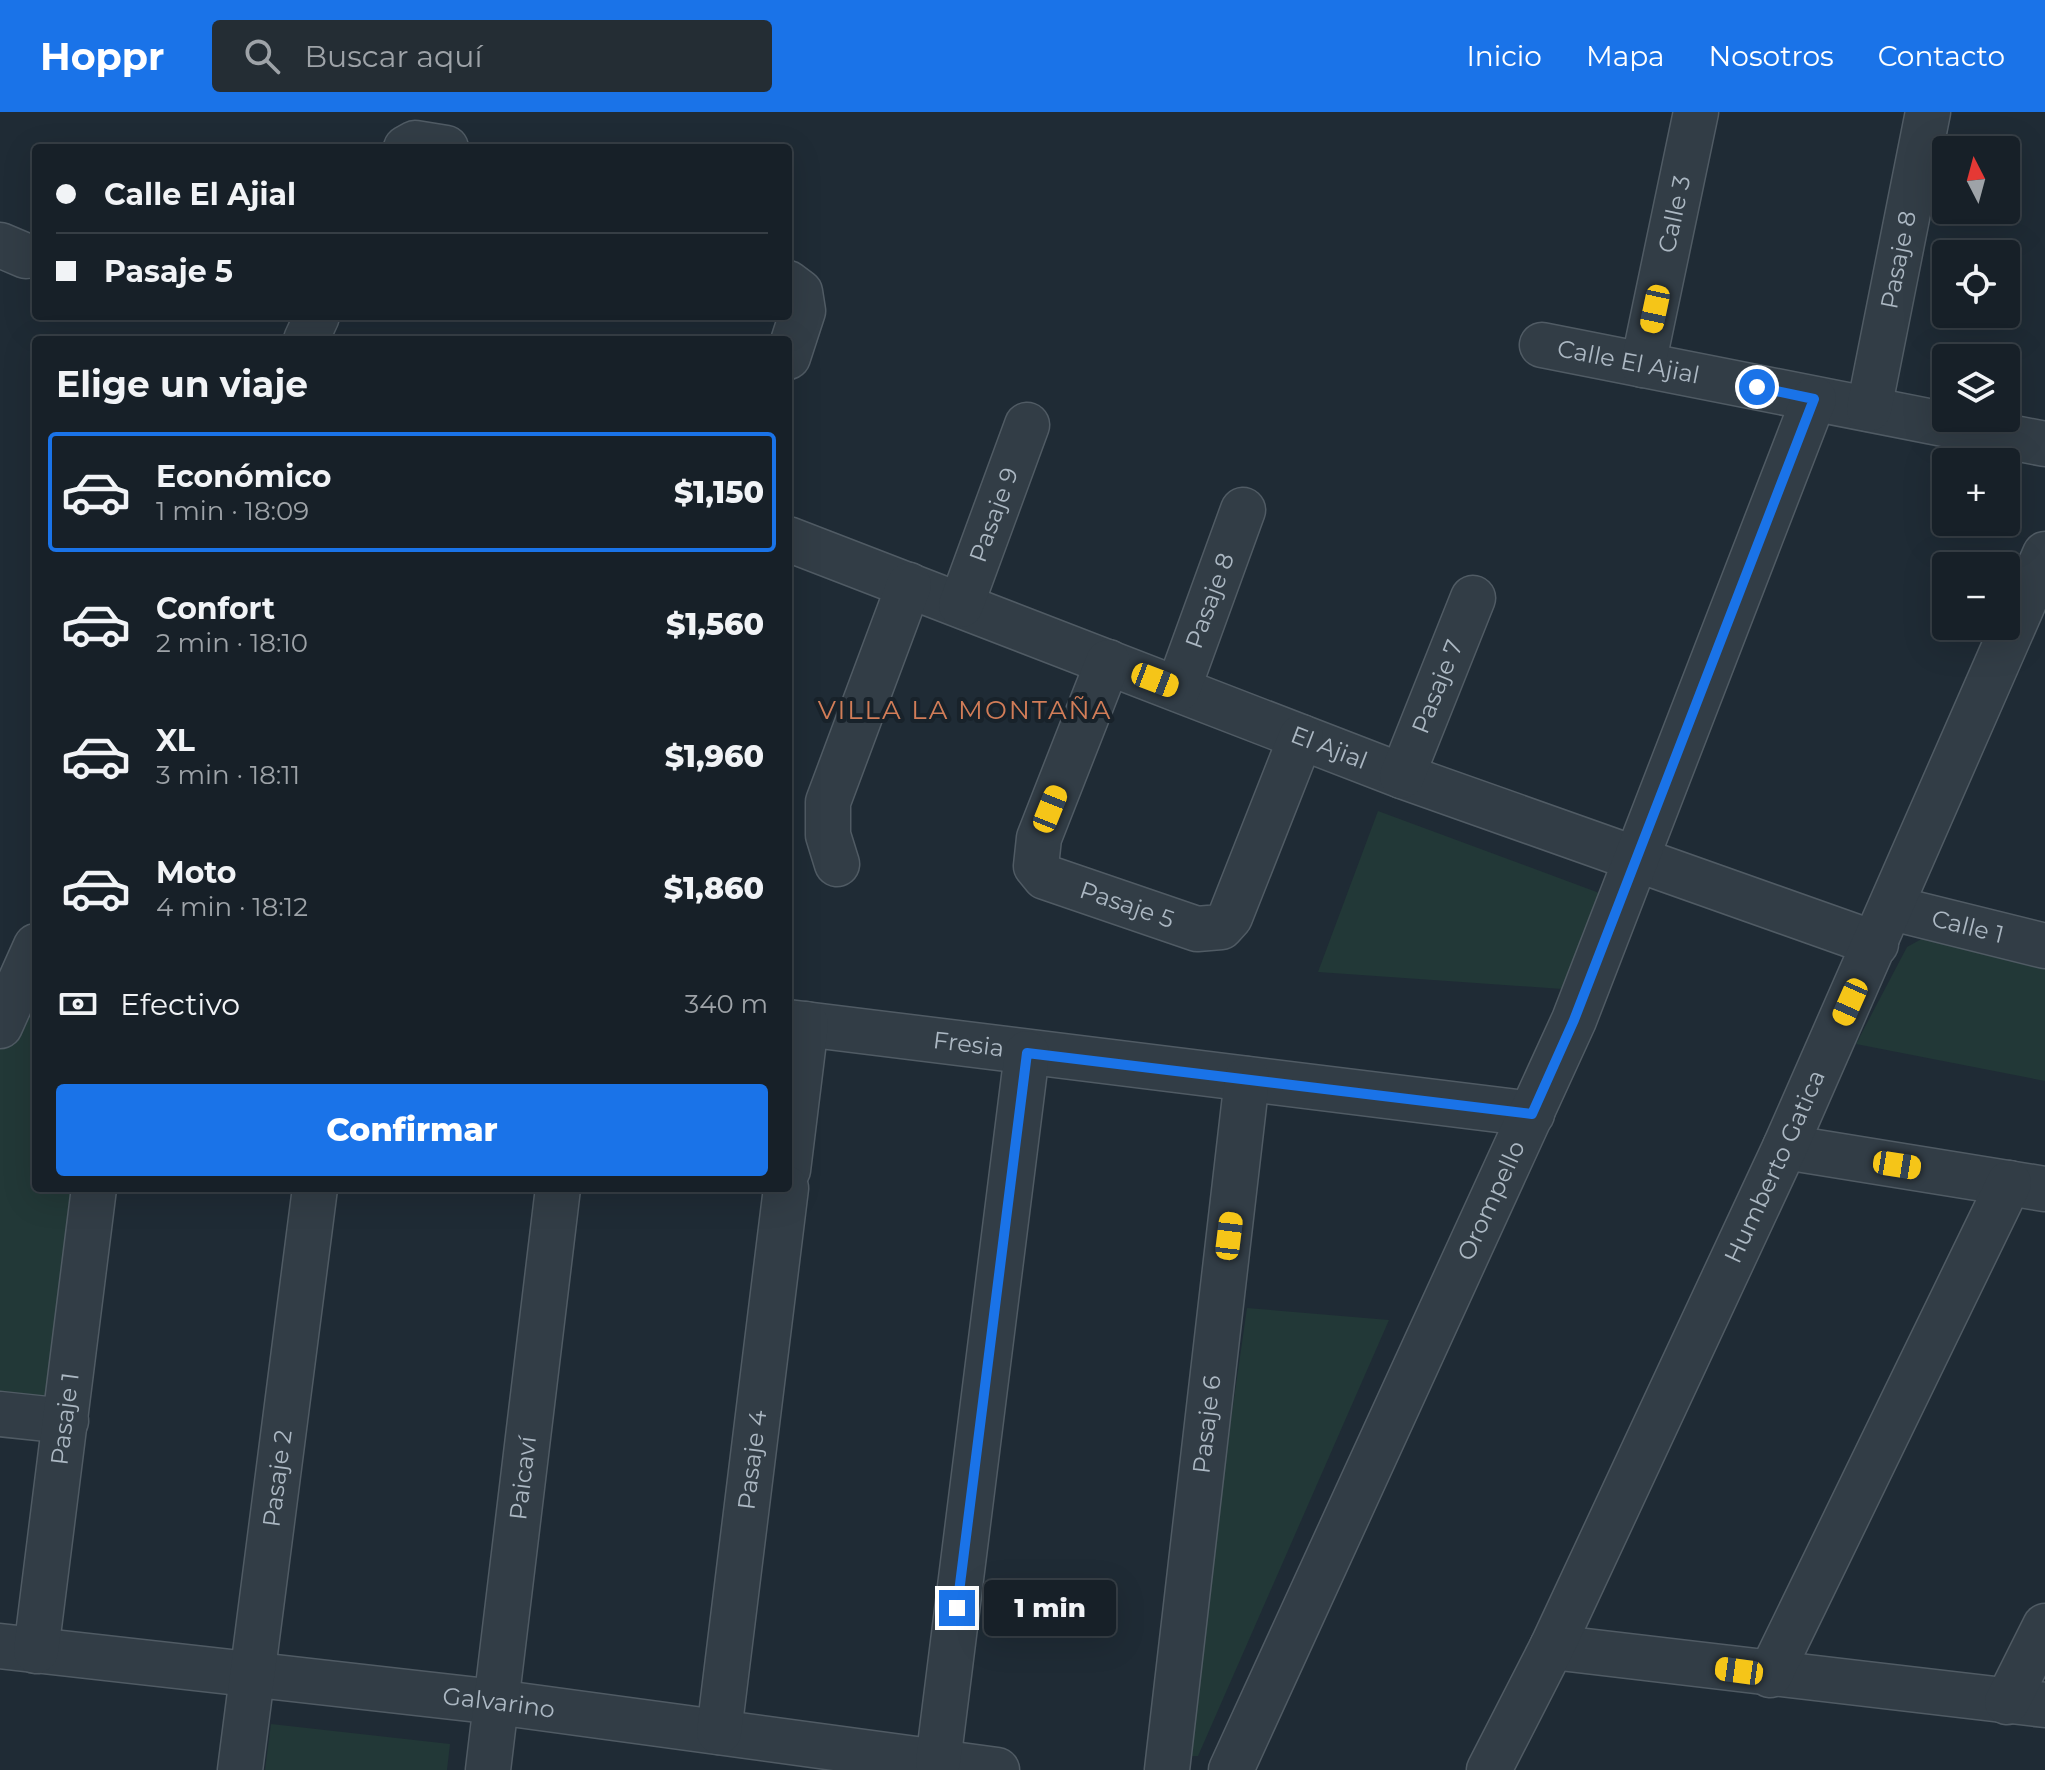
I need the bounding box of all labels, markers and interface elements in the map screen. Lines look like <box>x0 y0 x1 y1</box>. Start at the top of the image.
search box <box>212 20 772 92</box>
text: Hoppr <box>40 33 164 80</box>
icon: search <box>240 34 284 78</box>
text: Buscar aquí <box>304 38 483 75</box>
text: Inicio <box>1466 39 1542 73</box>
text: Mapa <box>1586 39 1665 73</box>
text: Nosotros <box>1709 39 1834 73</box>
text: Contacto <box>1878 39 2005 73</box>
north arrow <box>1932 136 2020 224</box>
map controls <box>1932 136 2020 640</box>
street label: Calle 3 <box>1652 173 1696 255</box>
text: Calle El Ajial <box>104 176 296 213</box>
street label: Pasaje 8 <box>1874 208 1922 311</box>
button: locate <box>1932 240 2020 328</box>
text: Pasaje 5 <box>104 253 233 290</box>
car <box>1638 283 1672 335</box>
street label: Calle El Ajial <box>1555 333 1702 390</box>
button: layers <box>1932 344 2020 432</box>
text: Elige un viaje <box>56 362 308 406</box>
route start <box>1739 369 1775 405</box>
button: + <box>1932 448 2020 536</box>
icon: car <box>60 456 132 528</box>
text: Económico <box>156 458 331 495</box>
street label: Pasaje 9 <box>963 463 1024 566</box>
text: $1,150 <box>674 474 764 511</box>
text: 1 min · 18:09 <box>156 495 309 527</box>
street label: Pasaje 8 <box>1179 549 1240 652</box>
button: − <box>1932 552 2020 640</box>
icon: car <box>60 588 132 660</box>
text: Confort <box>156 590 275 627</box>
text: $1,560 <box>666 606 764 643</box>
text: 2 min · 18:10 <box>156 627 308 659</box>
street label: Pasaje 7 <box>1405 636 1469 738</box>
car <box>1128 660 1182 700</box>
district label: VILLA LA MONTAÑA <box>818 694 1112 726</box>
icon: car <box>60 720 132 792</box>
street label: El Ajial <box>1287 720 1372 775</box>
text: XL <box>156 722 195 759</box>
text: $1,960 <box>665 738 764 775</box>
text: 3 min · 18:11 <box>156 759 300 791</box>
car <box>1030 782 1070 836</box>
icon: car <box>60 852 132 924</box>
text: Moto <box>156 854 237 891</box>
text: $1,860 <box>664 870 764 907</box>
street label: Pasaje 5 <box>1076 875 1178 934</box>
text: 4 min · 18:12 <box>156 891 308 923</box>
street label: Calle 1 <box>1929 903 2007 949</box>
car <box>1829 975 1871 1029</box>
icon: cash <box>56 982 100 1026</box>
text: Efectivo <box>120 986 240 1023</box>
text: 340 m <box>685 988 768 1020</box>
street label: Fresia <box>932 1025 1006 1063</box>
street label: Humberto Gatica <box>1718 1065 1831 1267</box>
button: Confirmar <box>56 1084 768 1176</box>
street label: Orompello <box>1451 1136 1531 1265</box>
car <box>1871 1149 1923 1181</box>
car <box>1214 1211 1244 1261</box>
street label: Pasaje 1 <box>44 1371 85 1467</box>
street label: Pasaje 6 <box>1186 1373 1227 1475</box>
street label: Pasaje 4 <box>731 1408 773 1511</box>
street label: Pasaje 2 <box>256 1428 298 1529</box>
street label: Paicaví <box>503 1433 542 1522</box>
callout: 1 min <box>985 1580 1117 1636</box>
route end <box>939 1590 975 1626</box>
text: 1 min <box>1014 1592 1086 1624</box>
car <box>1714 1656 1764 1686</box>
street label: Galvarino <box>441 1681 557 1724</box>

